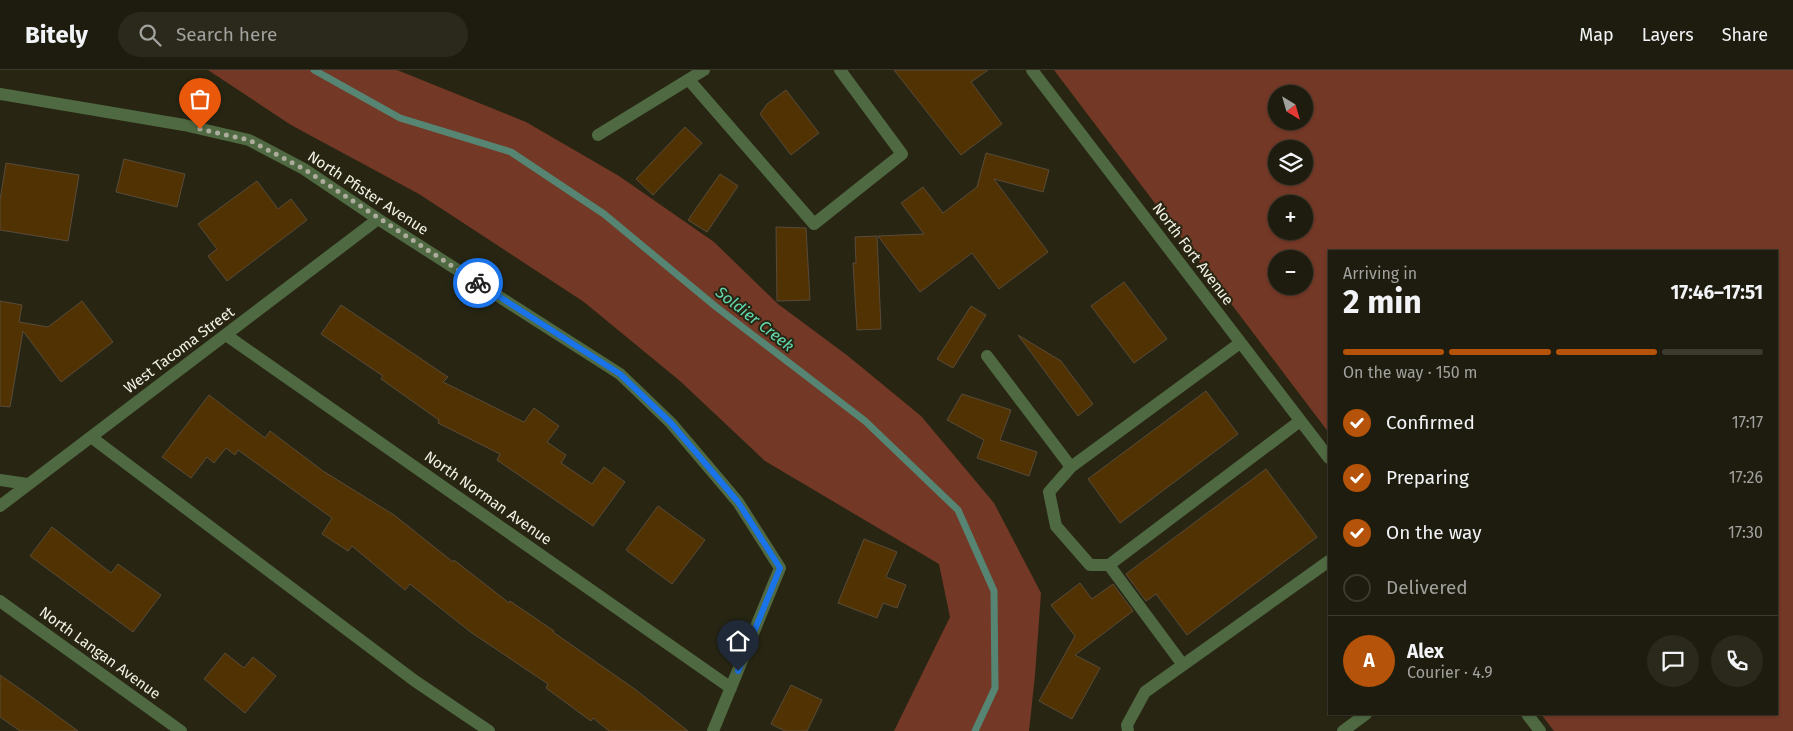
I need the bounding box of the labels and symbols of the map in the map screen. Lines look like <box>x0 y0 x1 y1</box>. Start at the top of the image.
pin <box>179 78 221 129</box>
north arrow <box>1268 85 1312 130</box>
street label: North Pfister Avenue <box>304 147 432 239</box>
street label: North Fort Avenue <box>1149 199 1237 309</box>
courier <box>453 258 503 308</box>
water label: Soldier Creek <box>711 282 798 356</box>
street label: West Tacoma Street <box>120 302 238 397</box>
street label: North Norman Avenue <box>421 447 555 549</box>
street label: North Langan Avenue <box>36 603 164 703</box>
pin <box>717 620 759 671</box>

